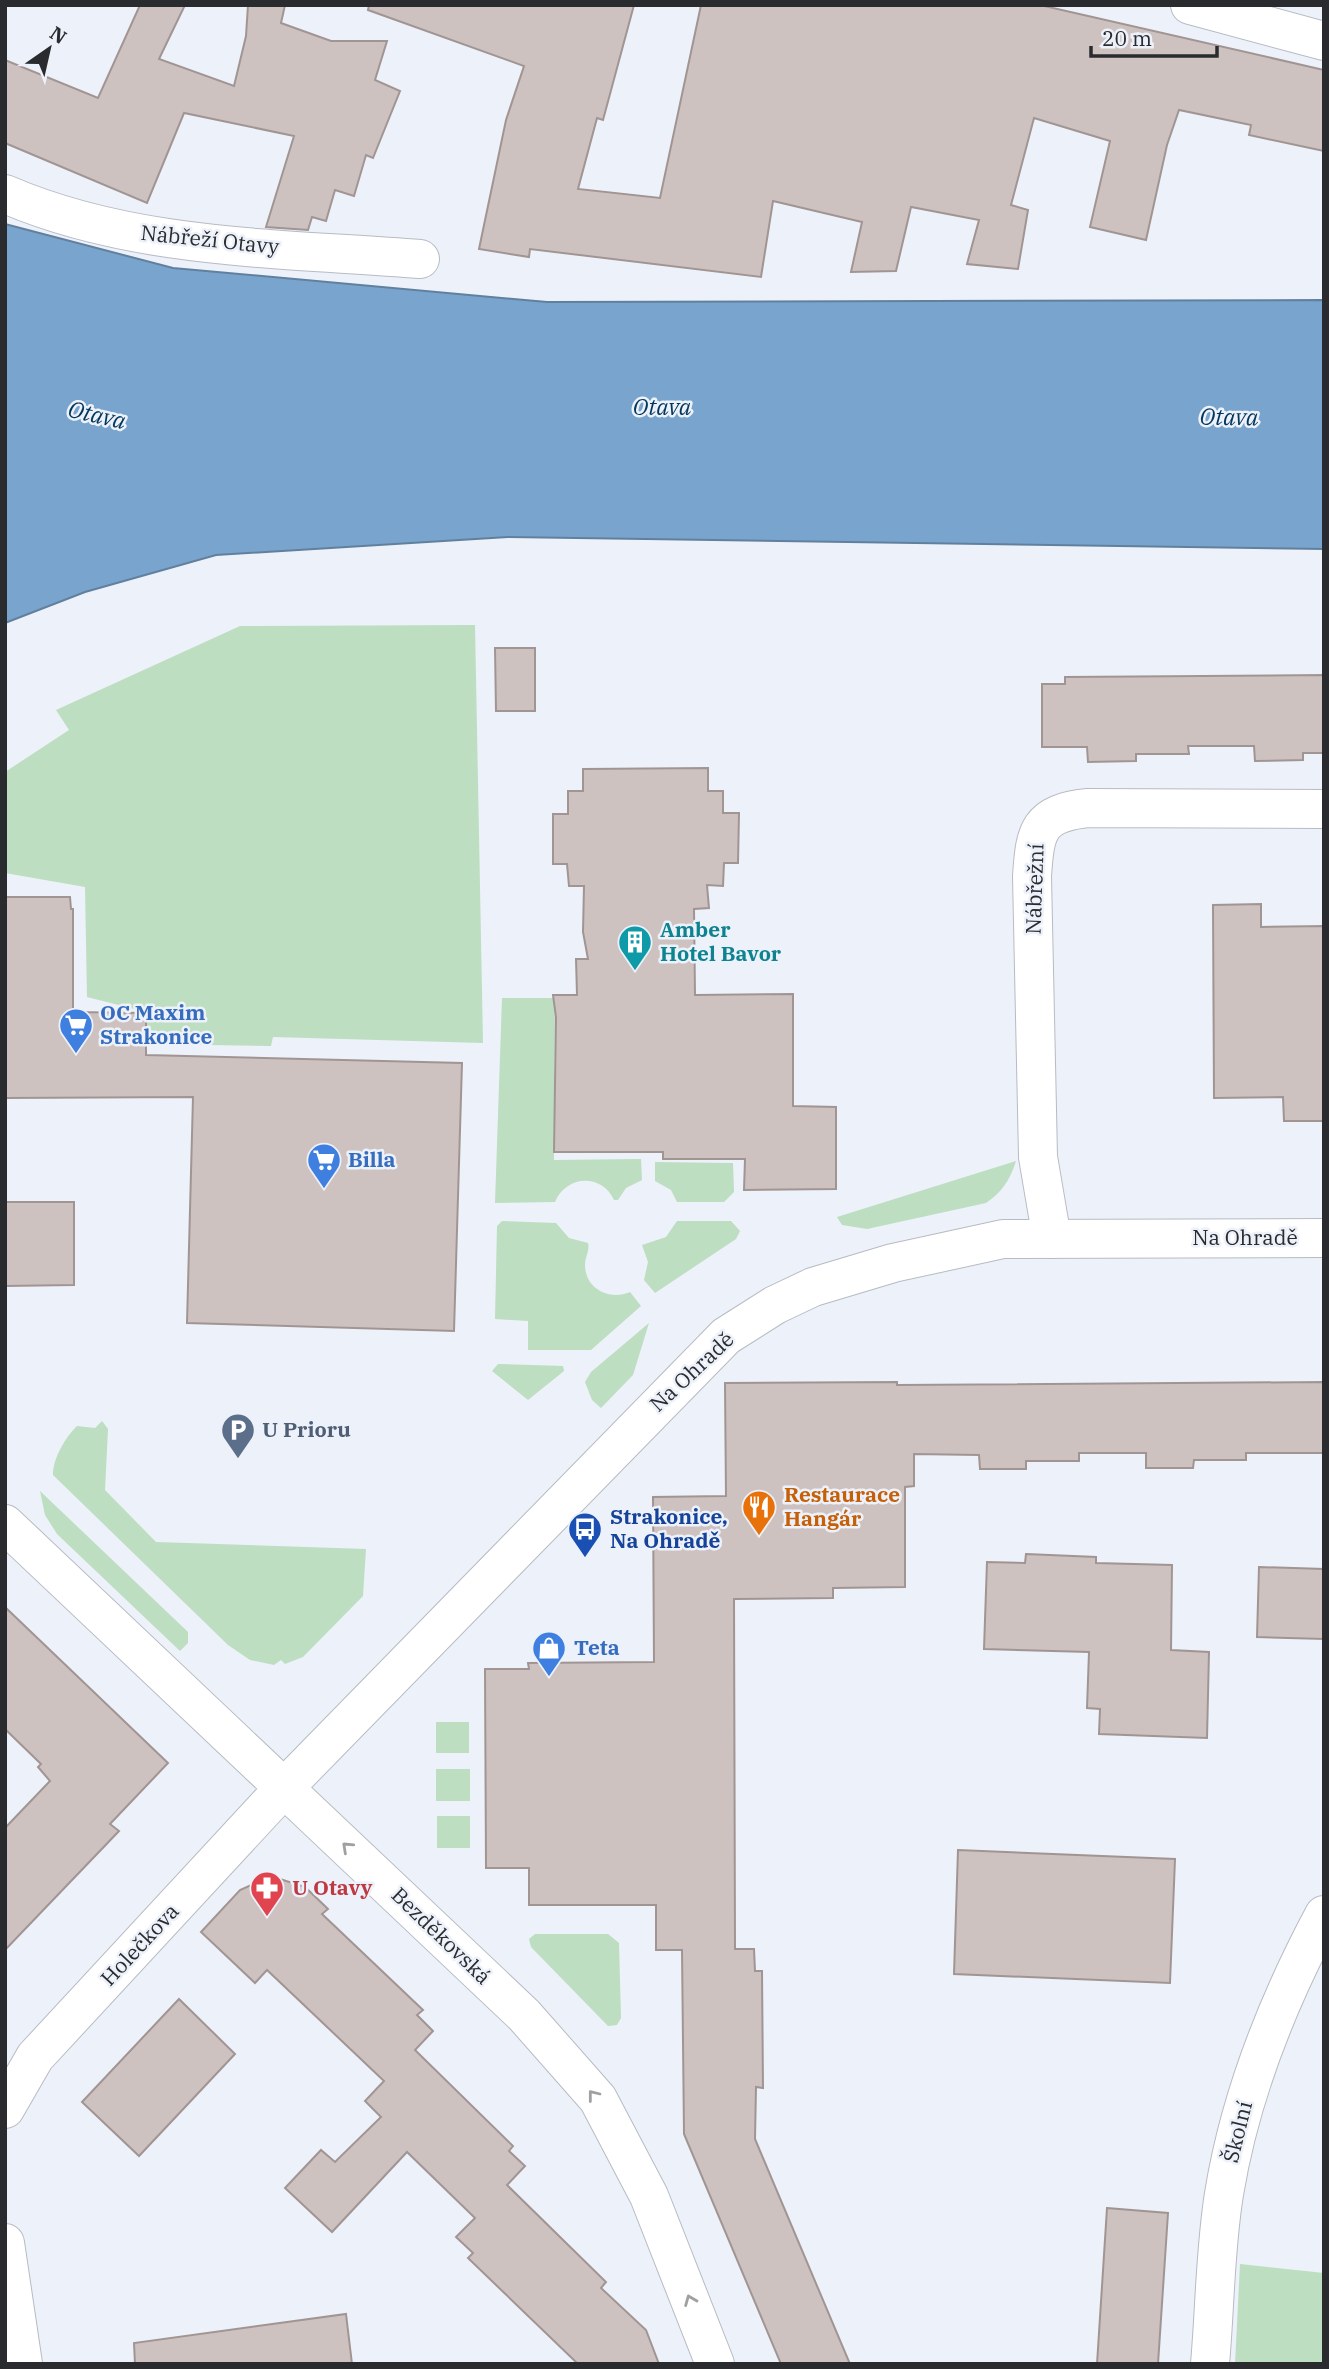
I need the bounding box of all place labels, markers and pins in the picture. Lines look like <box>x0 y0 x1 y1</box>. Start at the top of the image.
place label: Amber Hotel Bavor <box>660 915 782 967</box>
building icon: Amber Hotel Bavor <box>616 923 654 972</box>
place label: OC Maxim Strakonice <box>100 998 212 1050</box>
supermarket icon: OC Maxim Strakonice <box>57 1006 95 1055</box>
supermarket icon: Billa <box>305 1141 343 1190</box>
place label: Billa <box>348 1145 396 1173</box>
parking icon: U Prioru <box>219 1411 257 1460</box>
place label: U Prioru <box>262 1415 351 1443</box>
place label: Restaurace Hangár <box>784 1480 900 1532</box>
restaurant icon: Restaurace Hangár <box>740 1488 778 1537</box>
place label: Strakonice, Na Ohradě <box>610 1502 728 1554</box>
bus stop icon: Strakonice, Na Ohradě <box>566 1510 604 1559</box>
shop icon: Teta <box>530 1629 568 1678</box>
place label: Teta <box>574 1633 620 1661</box>
pharmacy icon: U Otavy <box>248 1869 286 1918</box>
place label: U Otavy <box>292 1873 373 1901</box>

